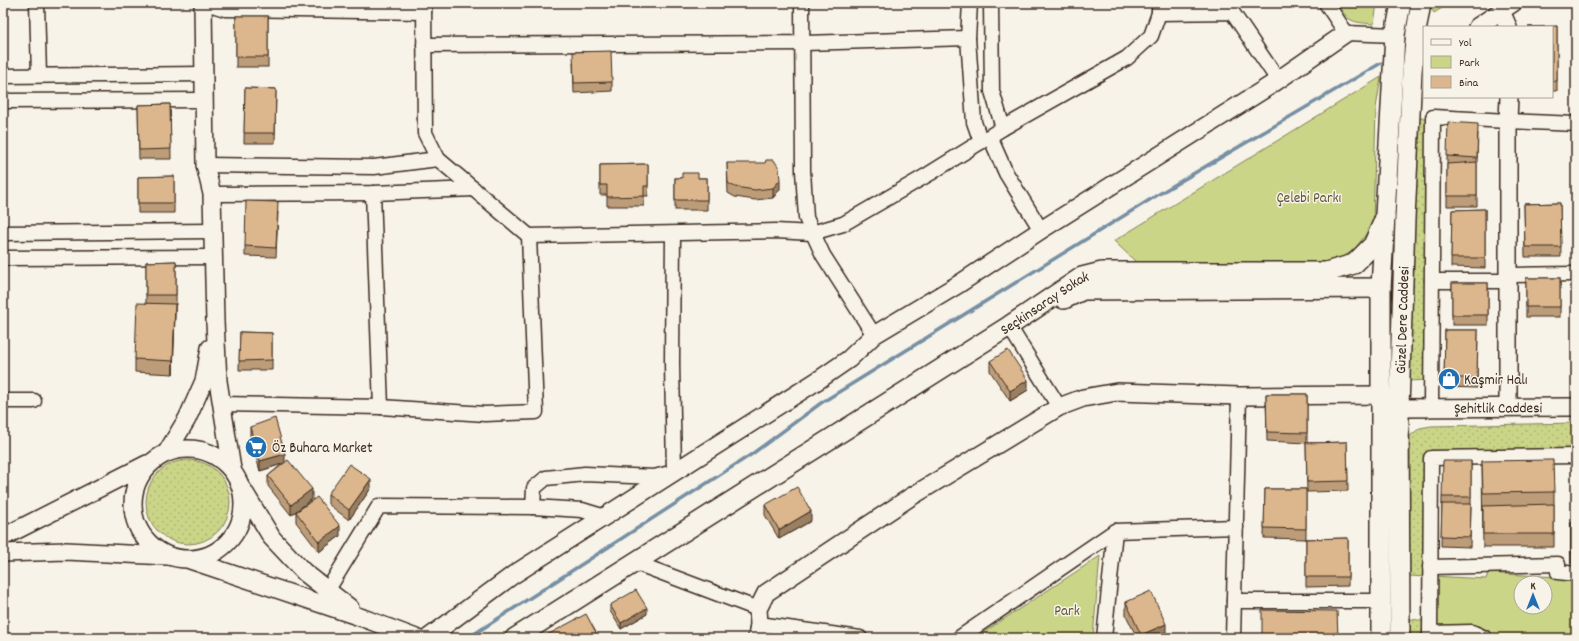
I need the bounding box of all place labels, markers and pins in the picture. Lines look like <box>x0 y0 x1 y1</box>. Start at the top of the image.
shop icon: Kaşmir Halı <box>1436 366 1462 392</box>
place label: Kaşmir Halı <box>1464 370 1528 392</box>
supermarket icon: Öz Buhara Market <box>243 434 269 460</box>
place label: Öz Buhara Market <box>272 438 373 460</box>

